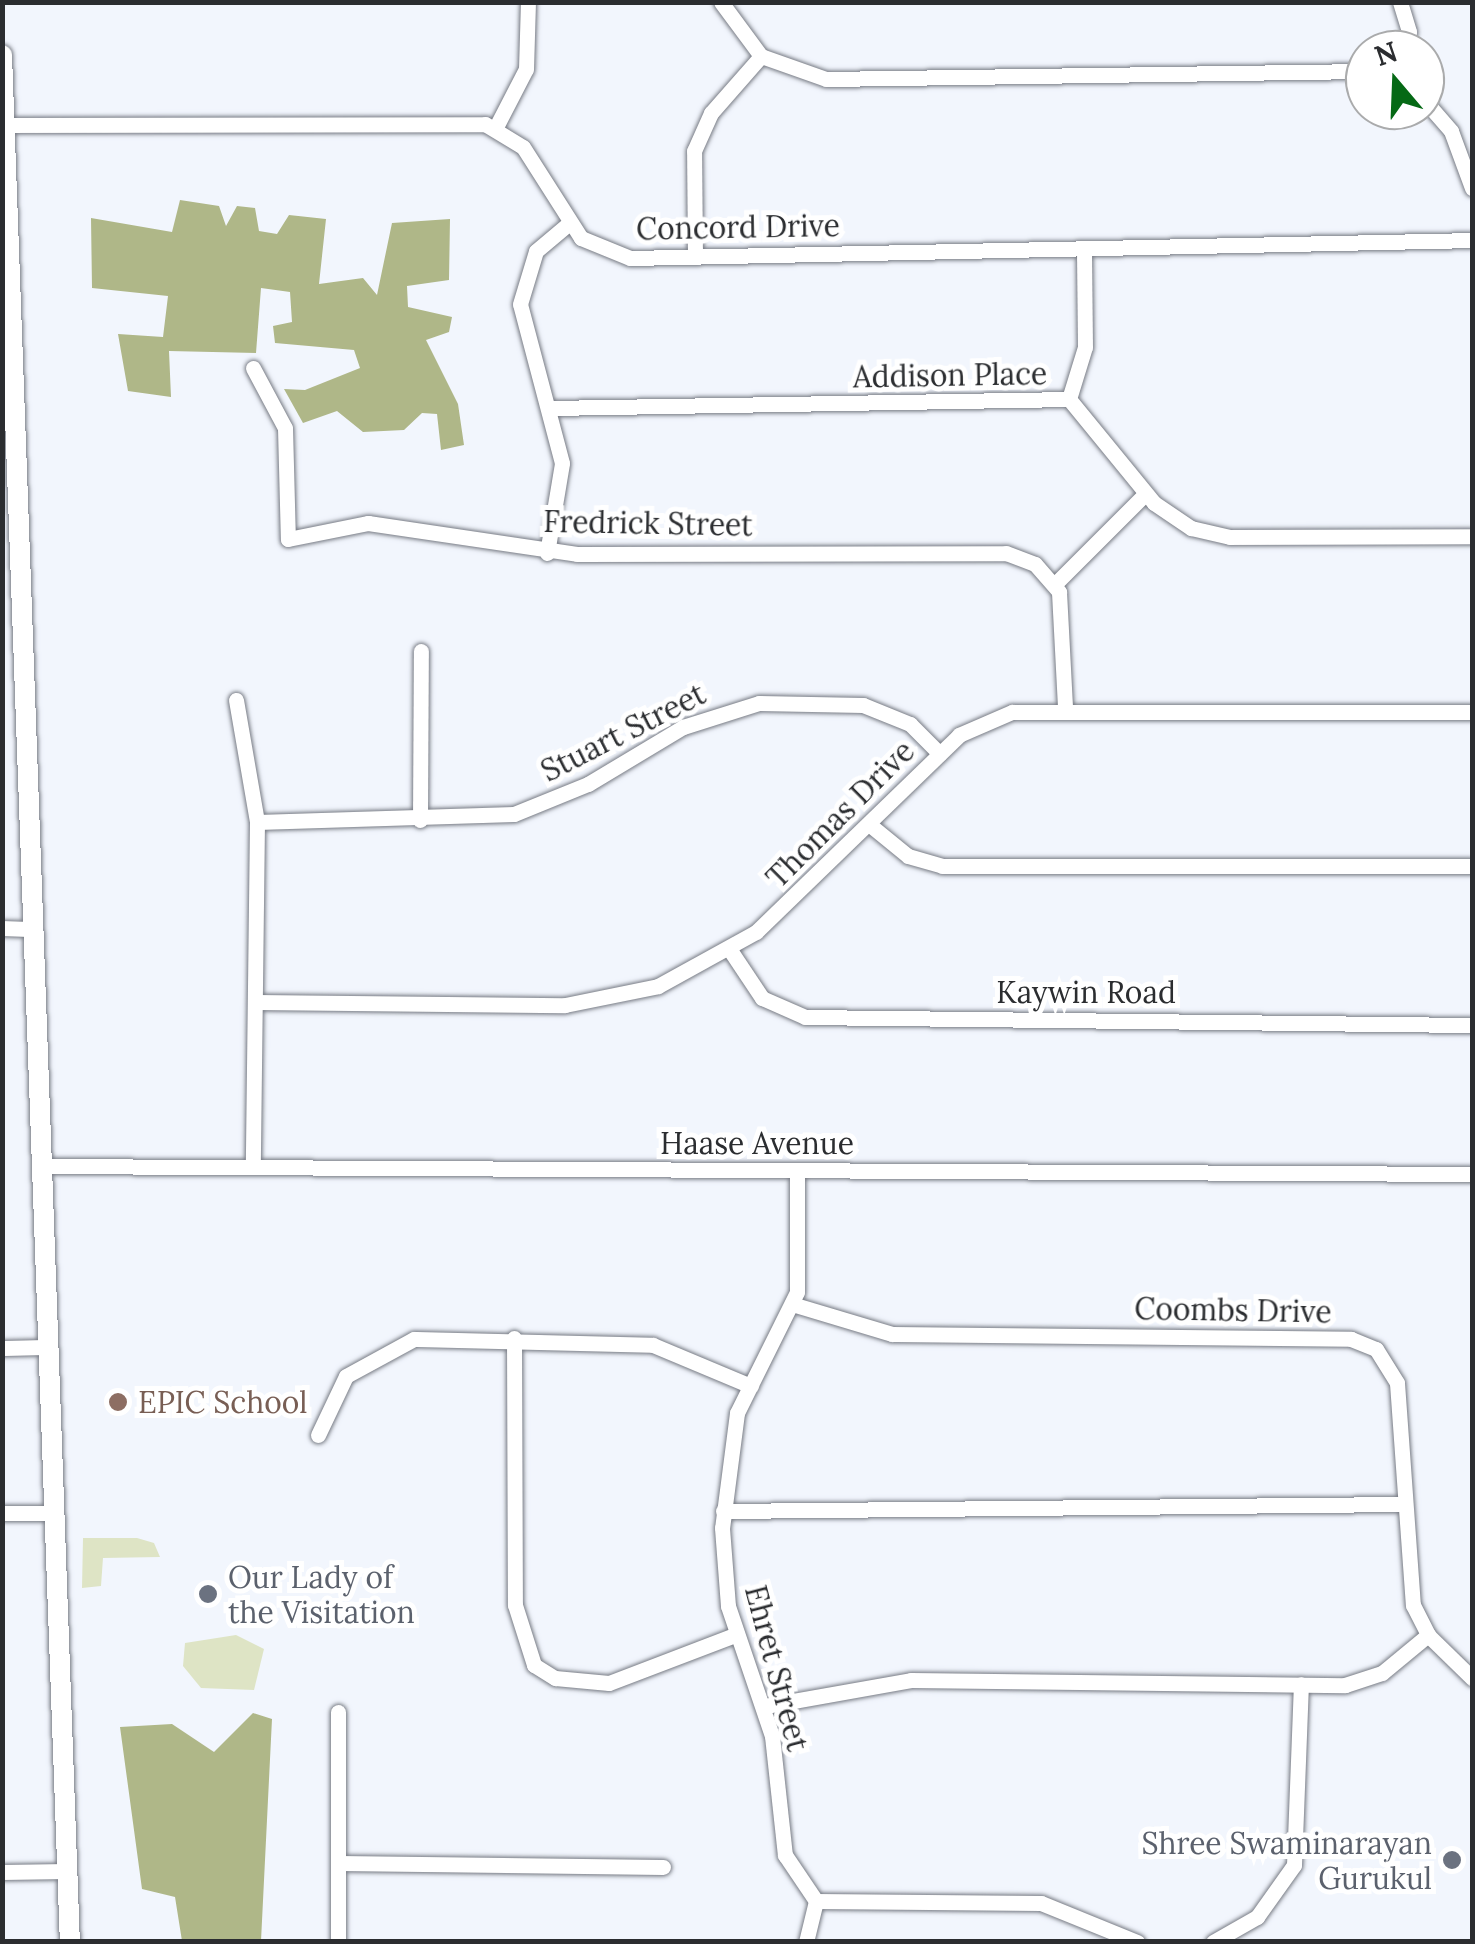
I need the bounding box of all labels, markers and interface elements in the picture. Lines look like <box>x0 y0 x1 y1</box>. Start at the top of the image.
north arrow <box>1345 30 1445 130</box>
text: N <box>1370 33 1402 74</box>
street label: Concord Drive <box>636 207 840 247</box>
street label: Addison Place <box>853 355 1047 395</box>
street label: Fredrick Street <box>543 503 753 543</box>
street label: Stuart Street <box>535 675 711 789</box>
street label: Thomas Drive <box>759 733 921 895</box>
street label: Kaywin Road <box>996 974 1176 1010</box>
street label: Haase Avenue <box>660 1125 854 1161</box>
street label: Coombs Drive <box>1134 1290 1332 1330</box>
place label: EPIC School <box>138 1384 308 1420</box>
marker: EPIC School <box>107 1391 129 1413</box>
place label: Our Lady of the Visitation <box>228 1559 415 1630</box>
street label: Ehret Street <box>738 1581 816 1755</box>
marker: Our Lady of the Visitation <box>197 1583 219 1605</box>
place label: Shree Swaminarayan Gurukul <box>1141 1825 1432 1896</box>
marker: Shree Swaminarayan Gurukul <box>1441 1849 1463 1871</box>

